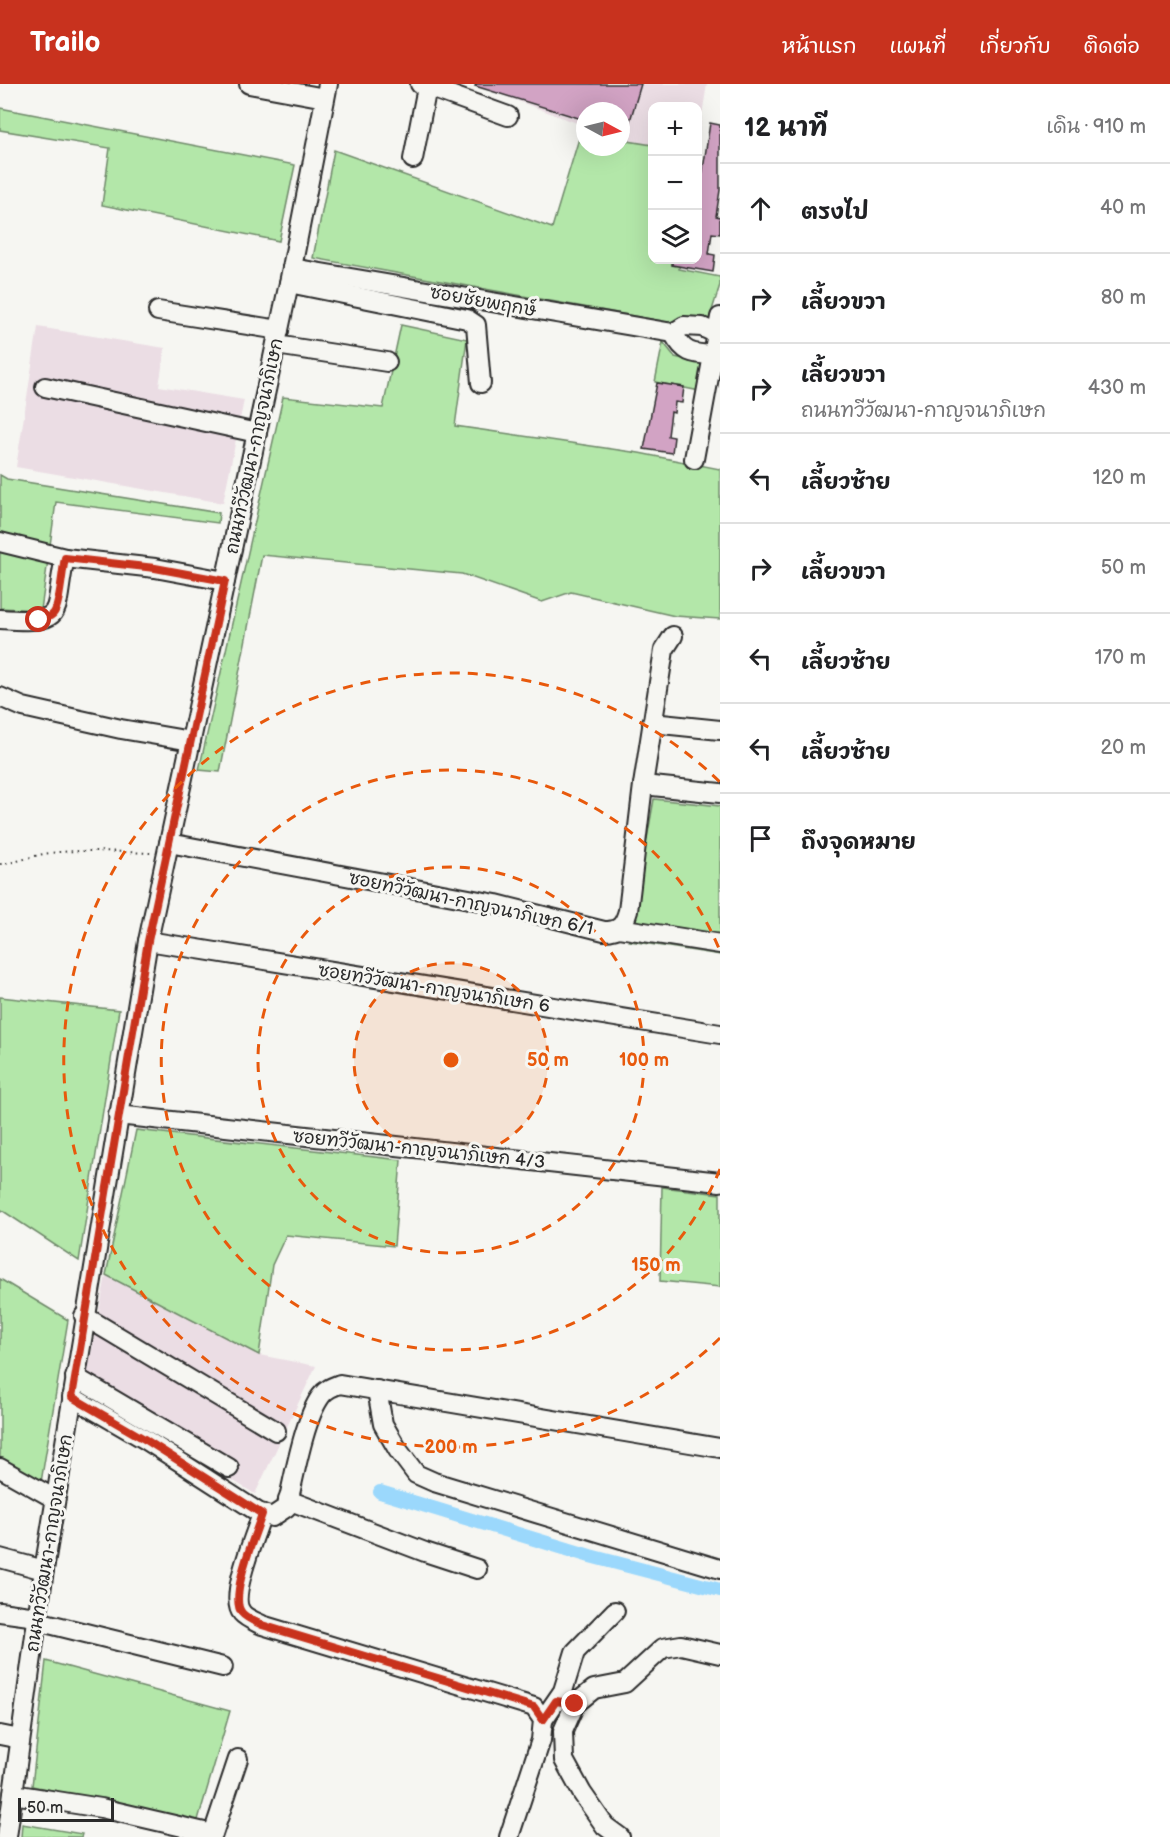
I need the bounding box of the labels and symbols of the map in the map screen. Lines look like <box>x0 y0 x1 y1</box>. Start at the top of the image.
north arrow <box>576 102 630 156</box>
street label: ซอยชัยพฤกษ์ <box>428 279 538 322</box>
street label: ถนนทวีวัฒนา-กาญจนาภิเษก <box>219 336 288 556</box>
route start <box>25 606 51 632</box>
street label: ซอยทวีวัฒนา-กาญจนาภิเษก 6/1 <box>347 865 595 940</box>
street label: ซอยทวีวัฒนา-กาญจนาภิเษก 6 <box>317 958 552 1017</box>
centre of rings <box>441 1050 461 1070</box>
text: 50 m <box>527 1050 569 1071</box>
text: 100 m <box>619 1050 669 1071</box>
street label: ซอยทวีวัฒนา-กาญจนาภิเษก 4/3 <box>292 1124 546 1173</box>
text: 150 m <box>631 1255 681 1276</box>
street label: ถนนทวีวัฒนา-กาญจนาภิเษก <box>20 1432 77 1654</box>
text: 200 m <box>424 1437 478 1458</box>
route end <box>561 1690 587 1716</box>
scale bar <box>18 1795 114 1822</box>

